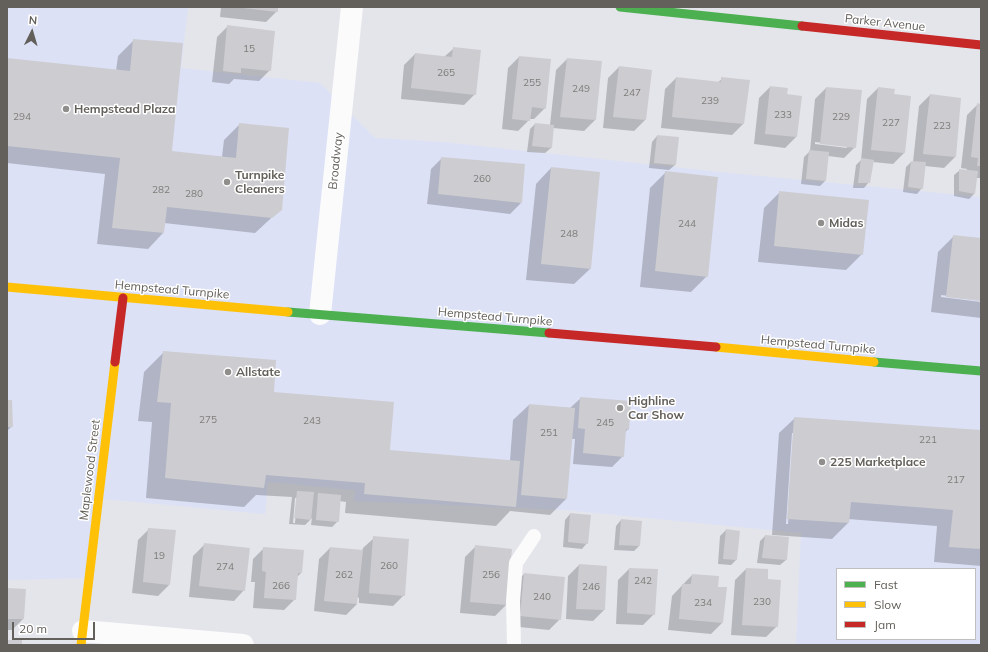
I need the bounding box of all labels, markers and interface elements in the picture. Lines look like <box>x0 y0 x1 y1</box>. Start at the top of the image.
north arrow <box>12 12 52 52</box>
street label: Parker Avenue <box>844 12 926 34</box>
text: N <box>28 13 38 27</box>
house number: 15 <box>243 43 255 55</box>
house number: 265 <box>437 67 455 79</box>
house number: 255 <box>523 77 541 89</box>
house number: 249 <box>572 83 590 95</box>
house number: 247 <box>623 87 641 99</box>
house number: 239 <box>701 95 719 107</box>
place label: Hempstead Plaza <box>74 102 176 116</box>
marker: Hempstead Plaza <box>61 104 71 114</box>
house number: 233 <box>774 109 792 121</box>
house number: 294 <box>13 111 31 123</box>
house number: 229 <box>832 111 850 123</box>
house number: 227 <box>882 117 900 129</box>
house number: 223 <box>933 120 951 132</box>
street label: Broadway <box>326 132 346 190</box>
place label: Turnpike Cleaners <box>235 168 285 196</box>
house number: 260 <box>473 173 491 185</box>
marker: Turnpike Cleaners <box>222 177 232 187</box>
house number: 282 <box>152 184 170 196</box>
house number: 280 <box>185 188 203 200</box>
place label: Midas <box>829 216 863 230</box>
house number: 244 <box>678 218 696 230</box>
marker: Midas <box>816 218 826 228</box>
house number: 248 <box>560 228 578 240</box>
street label: Hempstead Turnpike <box>114 278 230 302</box>
street label: Hempstead Turnpike <box>437 305 553 329</box>
street label: Hempstead Turnpike <box>760 333 876 357</box>
place label: Allstate <box>236 365 280 379</box>
marker: Allstate <box>223 367 233 377</box>
place label: Highline Car Show <box>628 394 684 422</box>
marker: Highline Car Show <box>615 403 625 413</box>
house number: 275 <box>199 414 217 426</box>
house number: 243 <box>303 415 321 427</box>
house number: 245 <box>596 417 614 429</box>
street label: Maplewood Street <box>77 419 103 521</box>
house number: 251 <box>540 427 558 439</box>
house number: 221 <box>919 434 937 446</box>
place label: 225 Marketplace <box>830 455 926 469</box>
marker: 225 Marketplace <box>817 457 827 467</box>
house number: 217 <box>947 474 965 486</box>
house number: 19 <box>153 550 165 562</box>
house number: 260 <box>380 560 398 572</box>
house number: 274 <box>216 561 234 573</box>
legend <box>836 568 976 640</box>
house number: 262 <box>335 569 353 581</box>
house number: 256 <box>482 569 500 581</box>
house number: 242 <box>634 575 652 587</box>
text: Fast <box>874 577 898 592</box>
house number: 266 <box>272 580 290 592</box>
house number: 246 <box>582 581 600 593</box>
house number: 240 <box>533 591 551 603</box>
house number: 230 <box>753 596 771 608</box>
house number: 234 <box>694 597 712 609</box>
text: Slow <box>874 597 902 612</box>
scale bar <box>14 614 97 640</box>
text: Jam <box>874 617 896 632</box>
text: 20 m <box>19 621 47 636</box>

